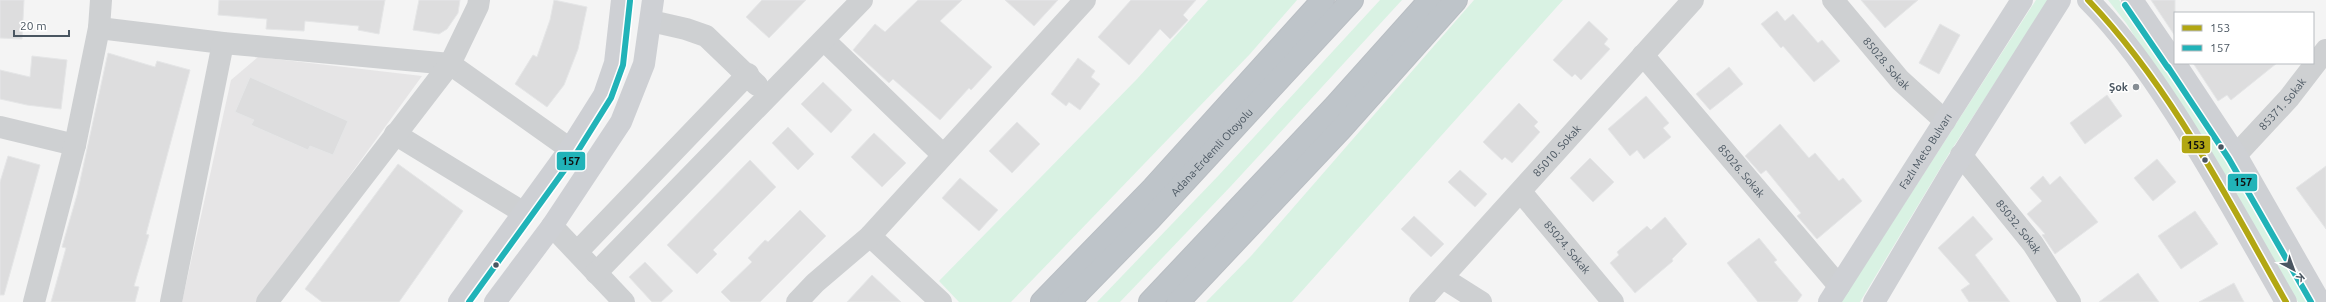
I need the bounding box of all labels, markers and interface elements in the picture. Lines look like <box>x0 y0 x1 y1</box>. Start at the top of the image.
scale bar <box>14 12 69 38</box>
legend <box>2174 12 2314 64</box>
text: 20 m <box>20 19 47 32</box>
text: 153 <box>2210 21 2230 34</box>
street label: 85028. Sokak <box>1861 35 1913 92</box>
text: 157 <box>2210 41 2230 54</box>
street label: 85371. Sokak <box>2256 75 2309 132</box>
place label: Şok <box>2109 81 2129 93</box>
marker: Şok <box>2131 82 2141 92</box>
street label: Adana-Erdemli Otoyolu <box>1168 106 1255 198</box>
street label: Fazlı Meto Bulvarı <box>1897 111 1954 191</box>
street label: 85010. Sokak <box>1530 122 1583 179</box>
line badge: 153 <box>2181 135 2211 154</box>
text: 153 <box>2187 139 2205 151</box>
street label: 85026. Sokak <box>1716 142 1767 200</box>
unlabelled marker <box>2216 142 2226 152</box>
line badge: 157 <box>556 151 586 171</box>
text: 157 <box>562 155 580 167</box>
unlabelled marker <box>2200 155 2210 165</box>
line badge: 157 <box>2227 173 2258 192</box>
text: 157 <box>2234 176 2252 188</box>
street label: 85032. Sokak <box>1994 197 2044 256</box>
street label: 85024. Sokak <box>1542 218 1593 276</box>
north arrow <box>2274 250 2314 290</box>
unlabelled marker <box>491 260 501 270</box>
text: K <box>2293 271 2307 285</box>

